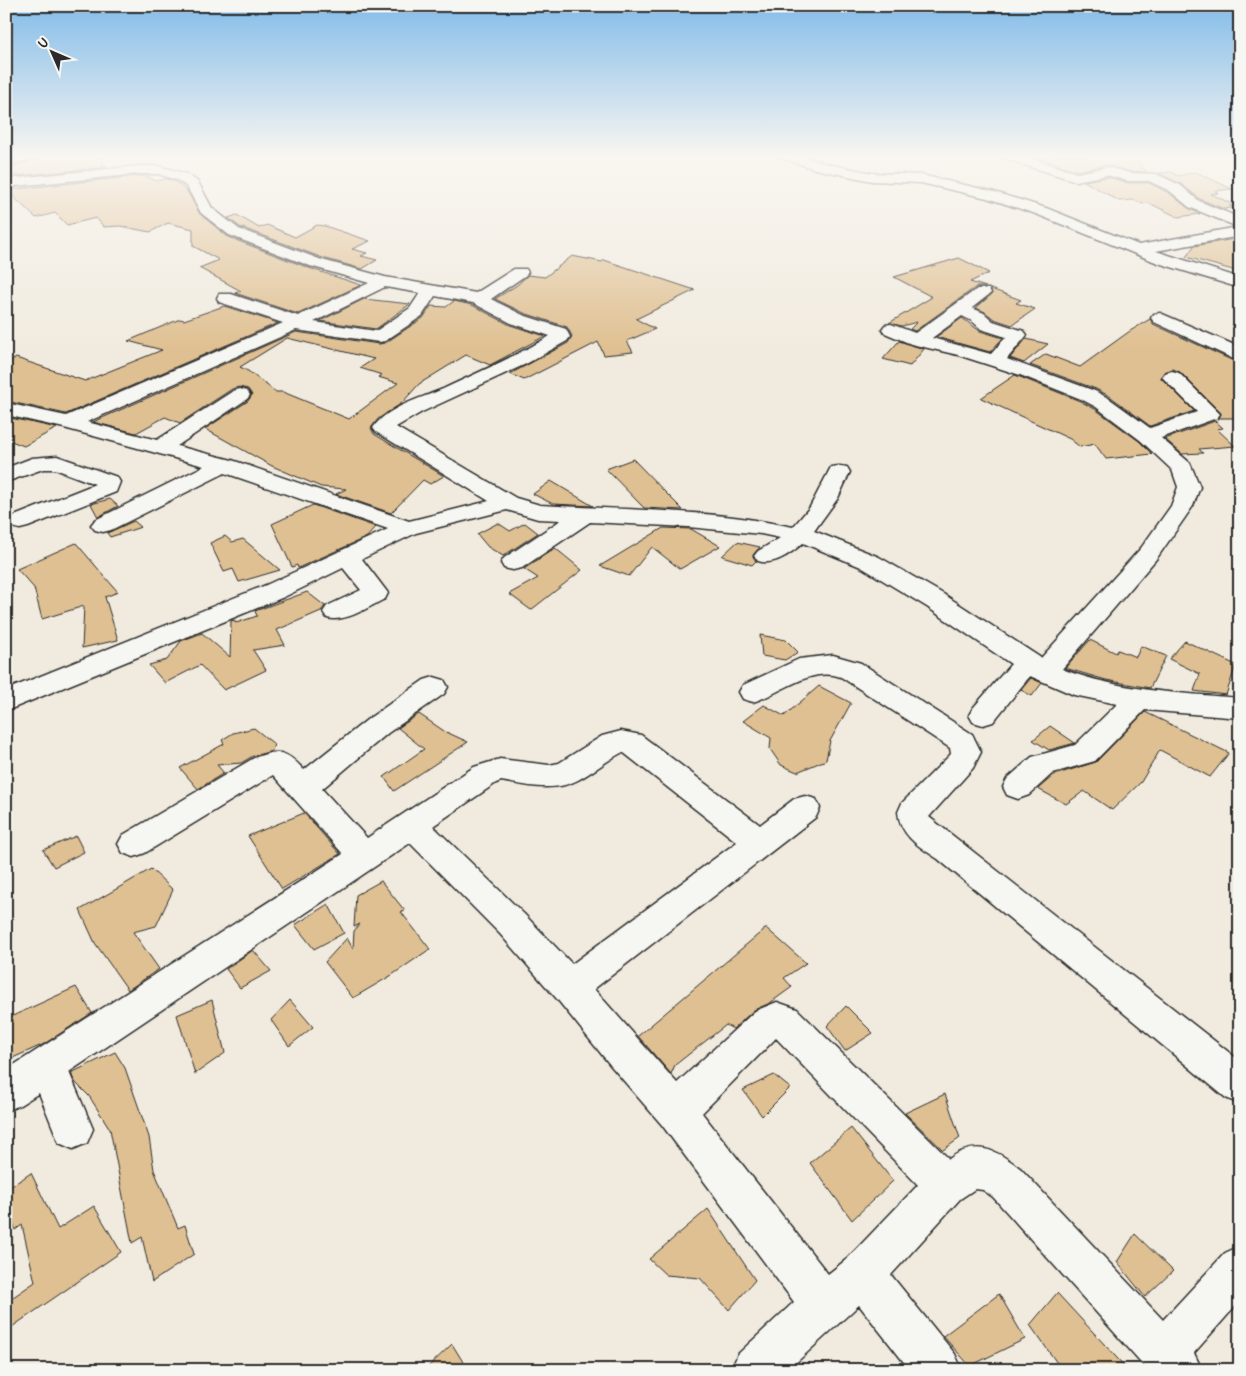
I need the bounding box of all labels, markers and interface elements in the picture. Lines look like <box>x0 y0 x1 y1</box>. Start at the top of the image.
north arrow <box>28 28 78 78</box>
text: U <box>33 33 52 52</box>

